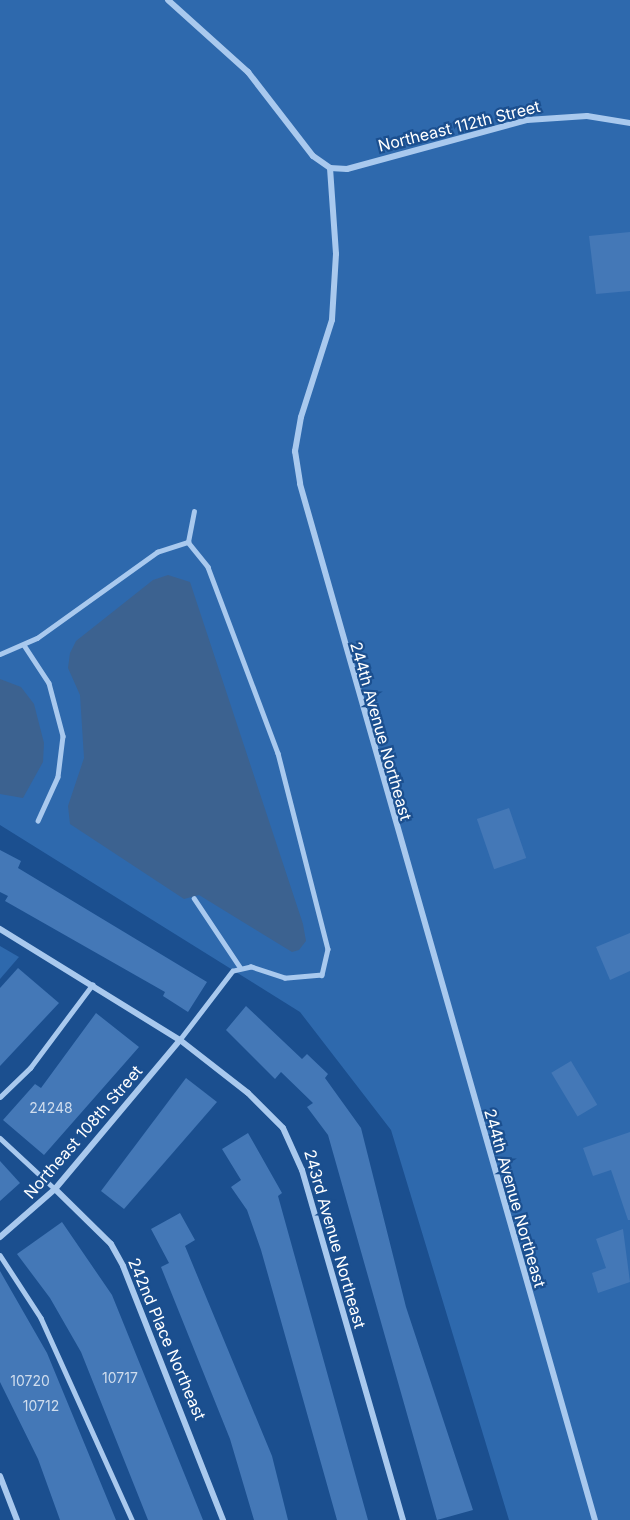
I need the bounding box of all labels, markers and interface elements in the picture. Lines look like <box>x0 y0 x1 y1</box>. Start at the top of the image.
street label: Northeast 112th Street <box>376 97 542 155</box>
street label: 244th Avenue Northeast <box>346 640 416 822</box>
street label: Northeast 108th Street <box>20 1062 146 1202</box>
house number: 24248 <box>29 1100 73 1116</box>
street label: 244th Avenue Northeast <box>480 1107 550 1289</box>
street label: 243rd Avenue Northeast <box>300 1147 370 1331</box>
street label: 242nd Place Northeast <box>124 1255 210 1423</box>
house number: 10717 <box>102 1370 138 1386</box>
house number: 10720 <box>10 1373 50 1389</box>
house number: 10712 <box>23 1398 59 1414</box>

